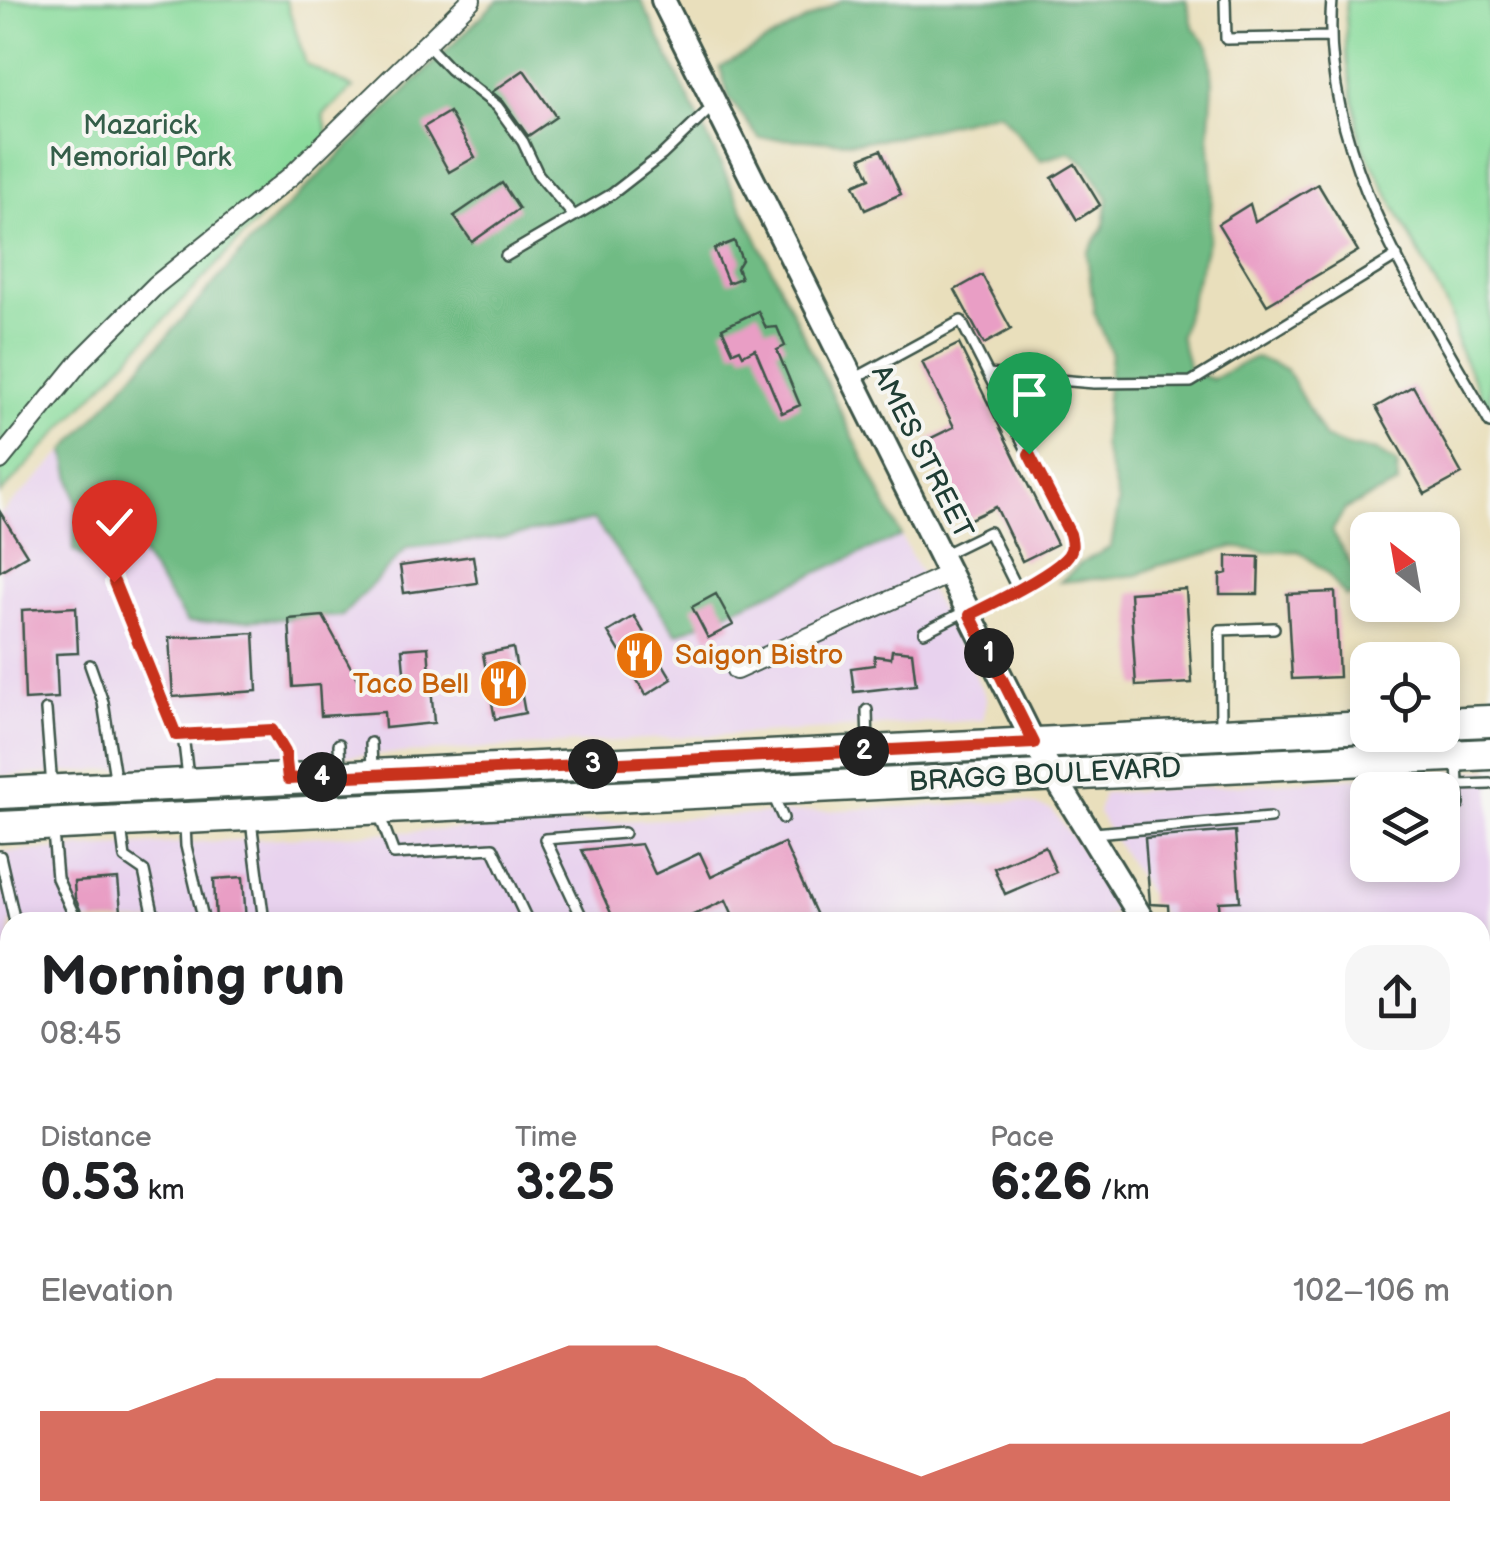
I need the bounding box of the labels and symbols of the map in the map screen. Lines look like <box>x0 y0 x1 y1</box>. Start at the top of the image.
park label: Mazarick Memorial Park <box>49 109 231 174</box>
pin <box>987 352 1072 455</box>
street label: AMES STREET <box>864 360 980 545</box>
pin <box>72 480 157 583</box>
north arrow <box>1350 512 1460 622</box>
pin: 1 <box>964 628 1014 678</box>
restaurant icon: Saigon Bistro <box>614 629 666 681</box>
place label: Saigon Bistro <box>675 639 843 672</box>
restaurant icon: Taco Bell <box>478 658 530 710</box>
place label: Taco Bell <box>353 668 469 701</box>
pin: 2 <box>839 726 889 776</box>
pin: 3 <box>568 739 618 789</box>
street label: BRAGG BOULEVARD <box>908 751 1182 799</box>
pin: 4 <box>297 752 347 802</box>

